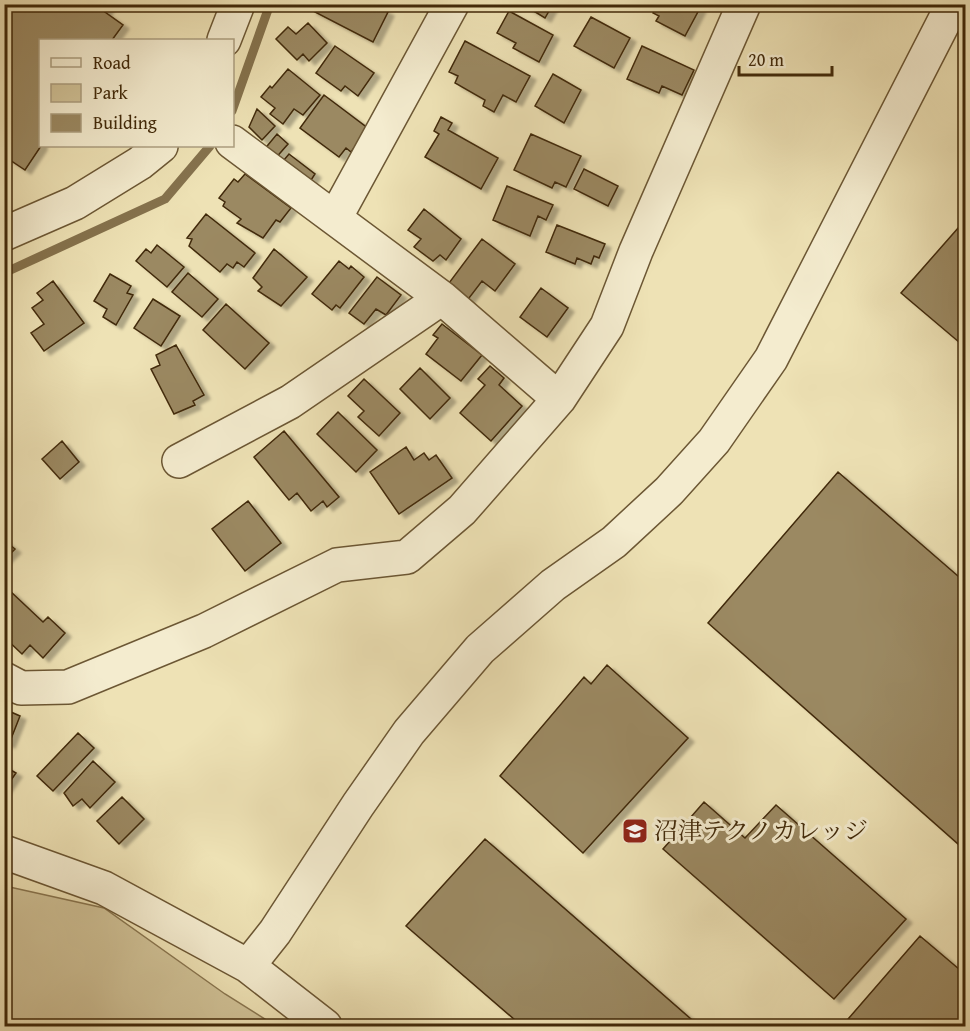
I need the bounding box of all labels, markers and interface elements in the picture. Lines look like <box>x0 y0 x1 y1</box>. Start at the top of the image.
legend <box>39 39 234 147</box>
scale bar <box>739 39 832 77</box>
text: 20 m <box>748 46 784 73</box>
text: Road <box>93 49 131 76</box>
text: Park <box>93 79 129 106</box>
text: Building <box>93 109 157 136</box>
place label: 沼津テクノカレッジ <box>654 813 868 848</box>
school or university icon: 沼津テクノカレッジ <box>620 816 650 846</box>

